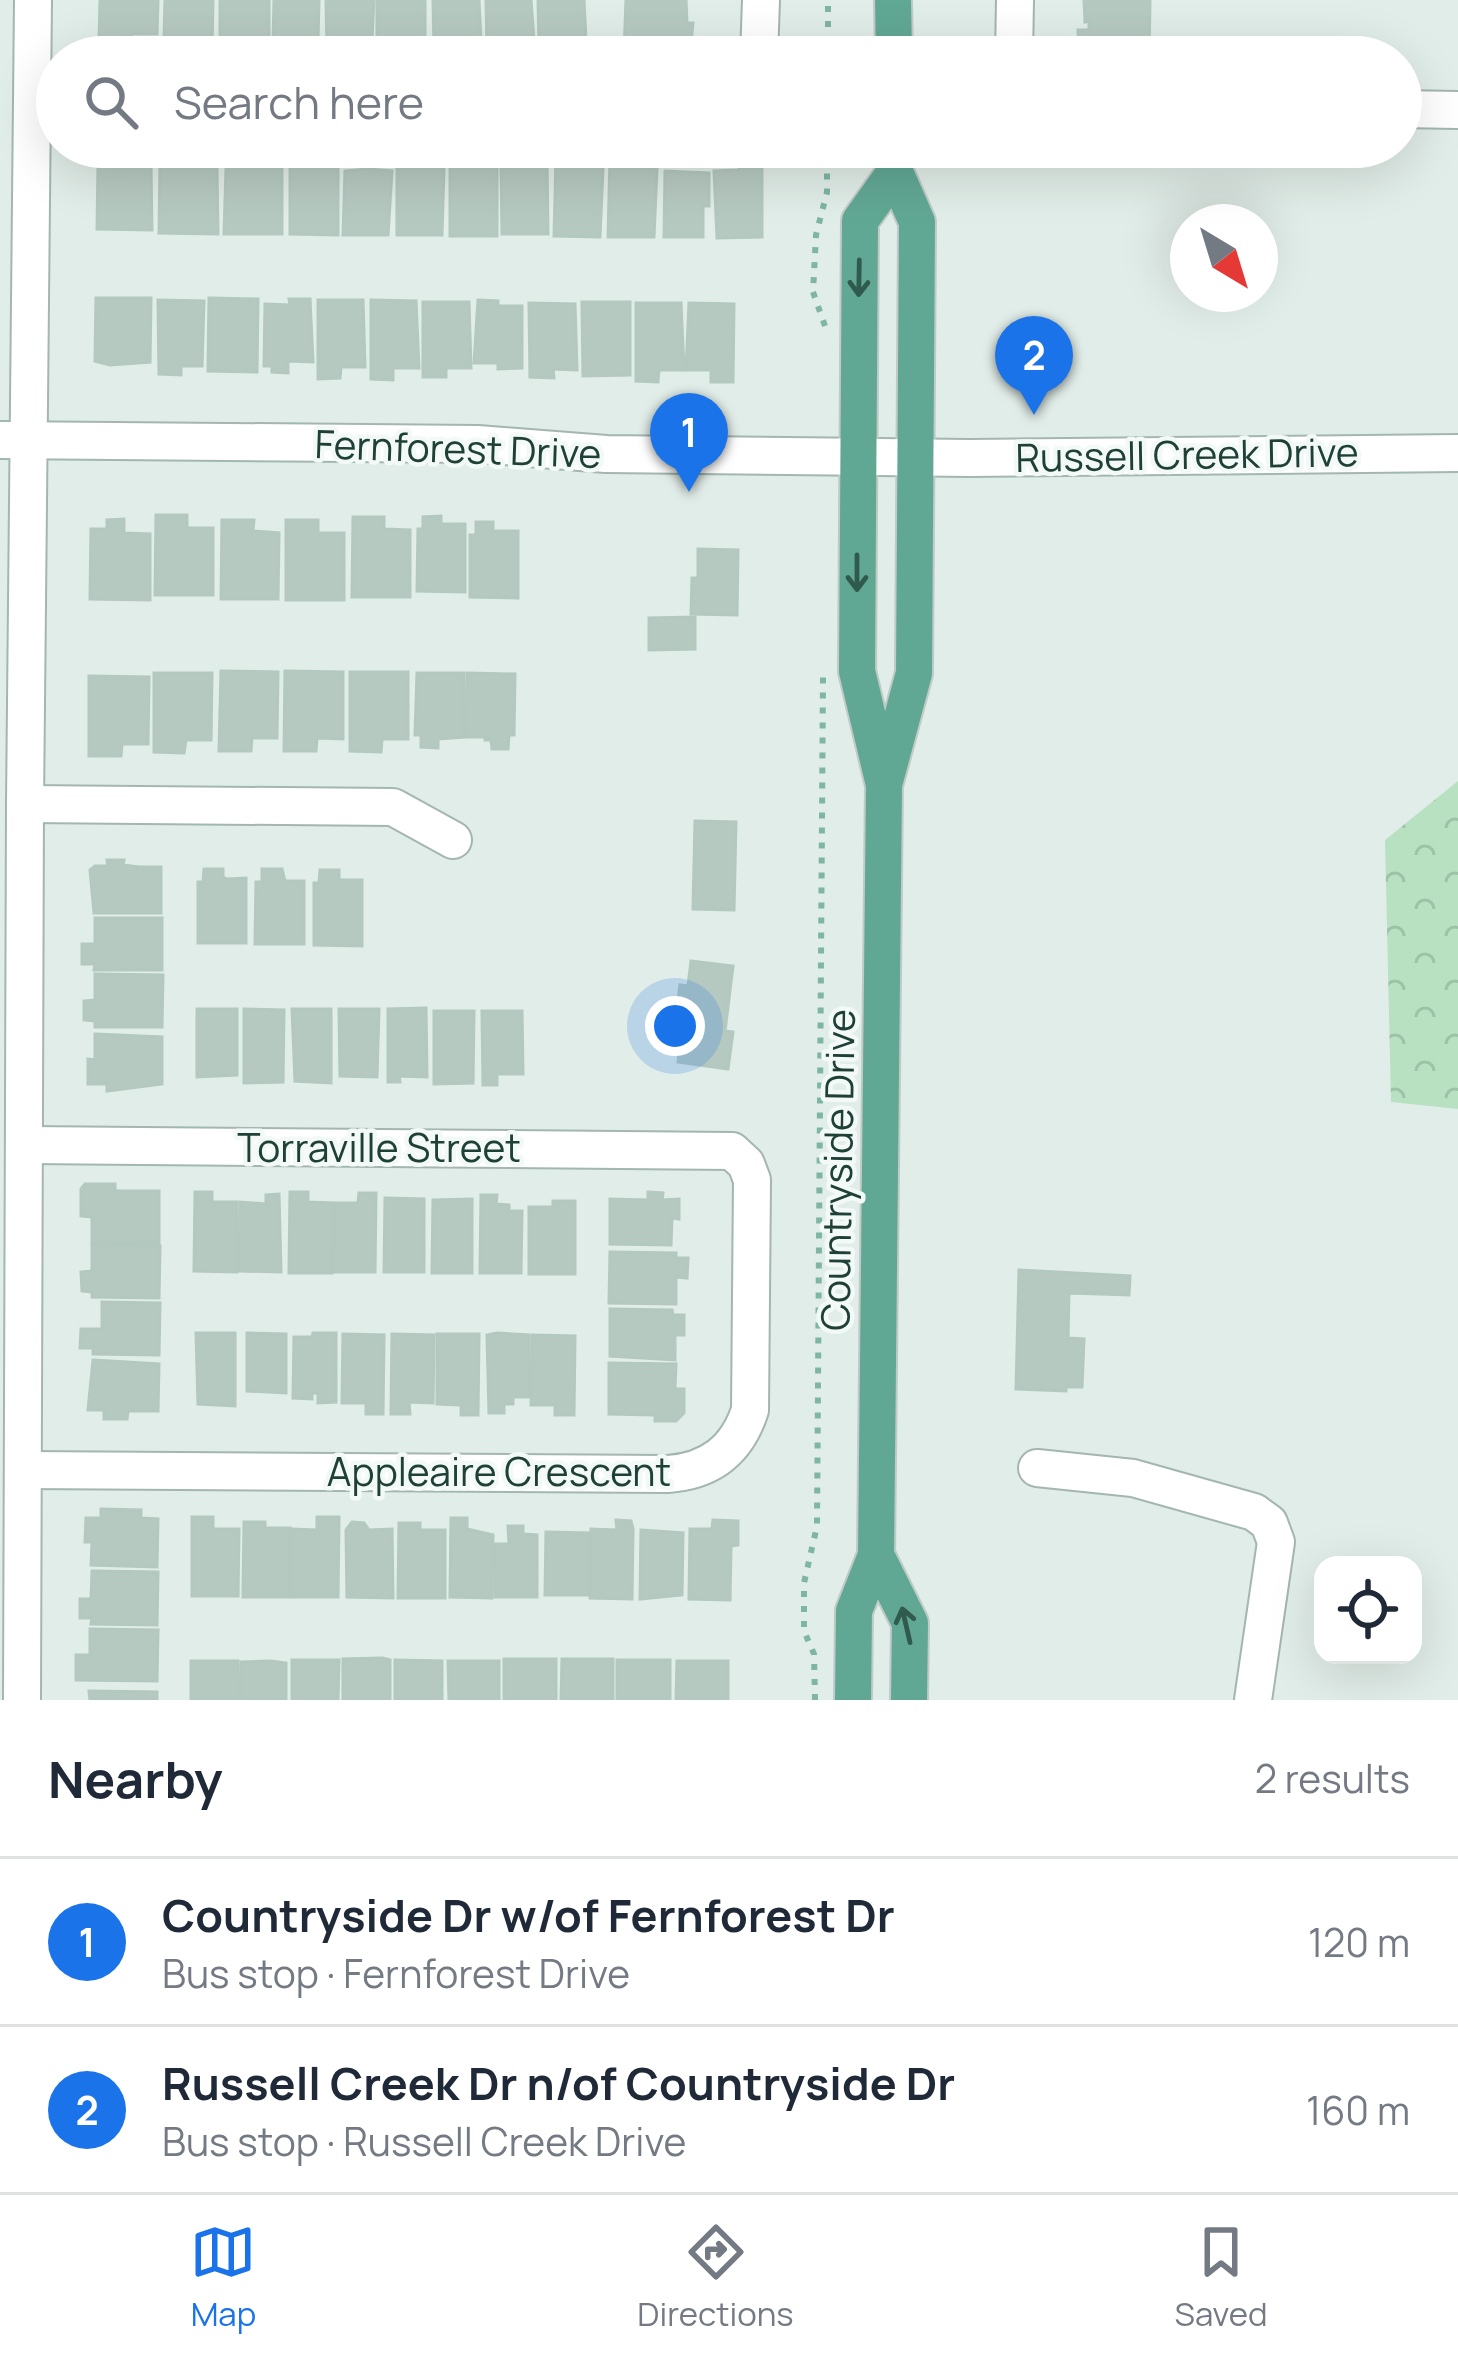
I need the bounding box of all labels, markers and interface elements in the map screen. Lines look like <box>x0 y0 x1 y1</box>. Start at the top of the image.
search box <box>36 36 1422 168</box>
icon: search <box>78 69 144 135</box>
text: Search here <box>174 71 424 133</box>
north arrow <box>1170 204 1278 312</box>
one-way arrow <box>848 258 870 297</box>
pin: 2 <box>995 316 1073 415</box>
pin: 1 <box>650 393 728 492</box>
street label: Fernforest Drive <box>314 416 602 480</box>
street label: Russell Creek Drive <box>1015 424 1359 484</box>
one-way arrow <box>846 553 868 592</box>
your location <box>645 996 705 1056</box>
street label: Countryside Drive <box>807 1009 867 1331</box>
street label: Torraville Street <box>237 1120 521 1174</box>
street label: Appleaire Crescent <box>327 1444 671 1498</box>
map controls <box>1314 1556 1422 1664</box>
button: locate <box>1314 1556 1422 1664</box>
one-way arrow <box>893 1607 916 1645</box>
text: Nearby <box>48 1744 223 1813</box>
text: 2 results <box>1255 1751 1410 1805</box>
text: Countryside Dr w/of Fernforest Dr <box>162 1884 895 1946</box>
text: 1 <box>78 1915 96 1969</box>
text: 120 m <box>1308 1915 1410 1969</box>
text: Bus stop · Fernforest Drive <box>162 1946 630 2000</box>
text: Russell Creek Dr n/of Countryside Dr <box>162 2052 955 2114</box>
text: 2 <box>75 2083 99 2137</box>
text: 160 m <box>1306 2083 1410 2137</box>
text: Bus stop · Russell Creek Drive <box>162 2114 686 2168</box>
tab: Map <box>190 2219 256 2336</box>
tab: Directions <box>637 2219 794 2336</box>
tab: Saved <box>1175 2219 1268 2336</box>

